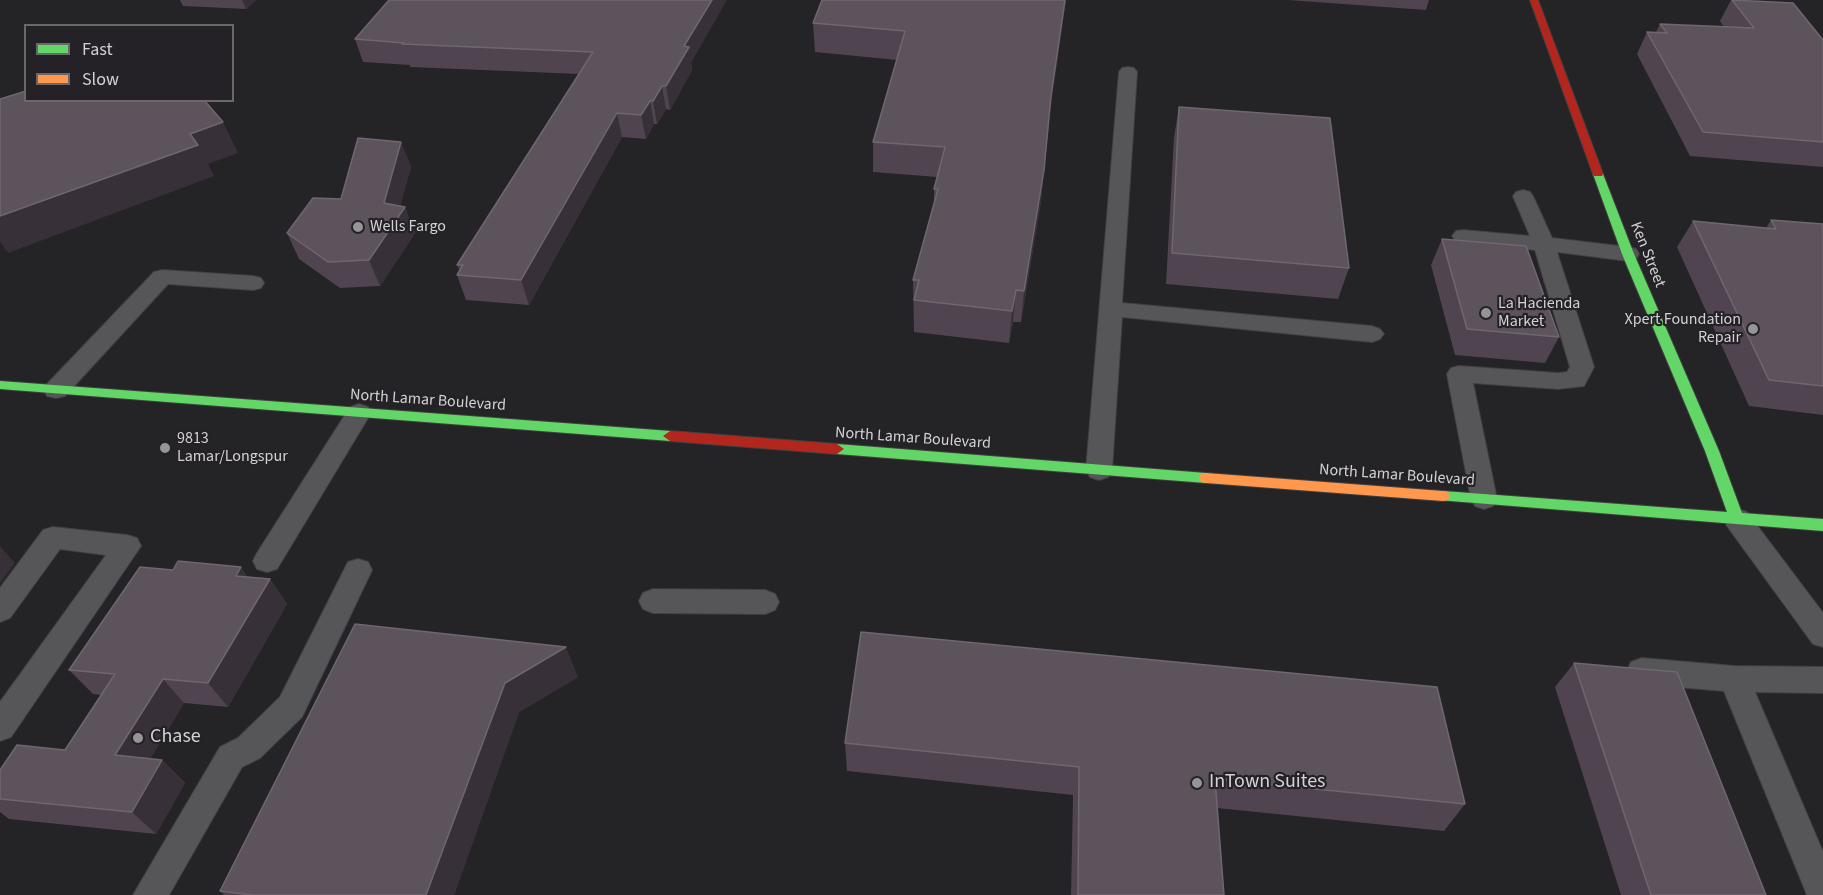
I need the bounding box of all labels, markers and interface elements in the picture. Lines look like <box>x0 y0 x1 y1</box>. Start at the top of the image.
legend <box>24 24 234 102</box>
text: Fast <box>82 37 113 62</box>
text: Slow <box>82 67 119 92</box>
place label: Wells Fargo <box>370 217 446 237</box>
street label: Ken Street <box>1625 219 1669 291</box>
marker: Wells Fargo <box>351 220 365 234</box>
place label: La Hacienda Market <box>1498 294 1580 332</box>
marker: La Hacienda Market <box>1479 306 1493 320</box>
place label: Xpert Foundation Repair <box>1625 310 1741 348</box>
marker: Xpert Foundation Repair <box>1746 322 1760 336</box>
street label: North Lamar Boulevard <box>349 386 507 416</box>
street label: North Lamar Boulevard <box>834 424 992 454</box>
place label: 9813 Lamar/Longspur <box>177 429 288 467</box>
marker: 9813 Lamar/Longspur <box>158 441 172 455</box>
street label: North Lamar Boulevard <box>1318 461 1476 491</box>
place label: Chase <box>150 726 201 750</box>
marker: Chase <box>131 731 145 745</box>
place label: InTown Suites <box>1209 771 1325 795</box>
marker: InTown Suites <box>1190 776 1204 790</box>

